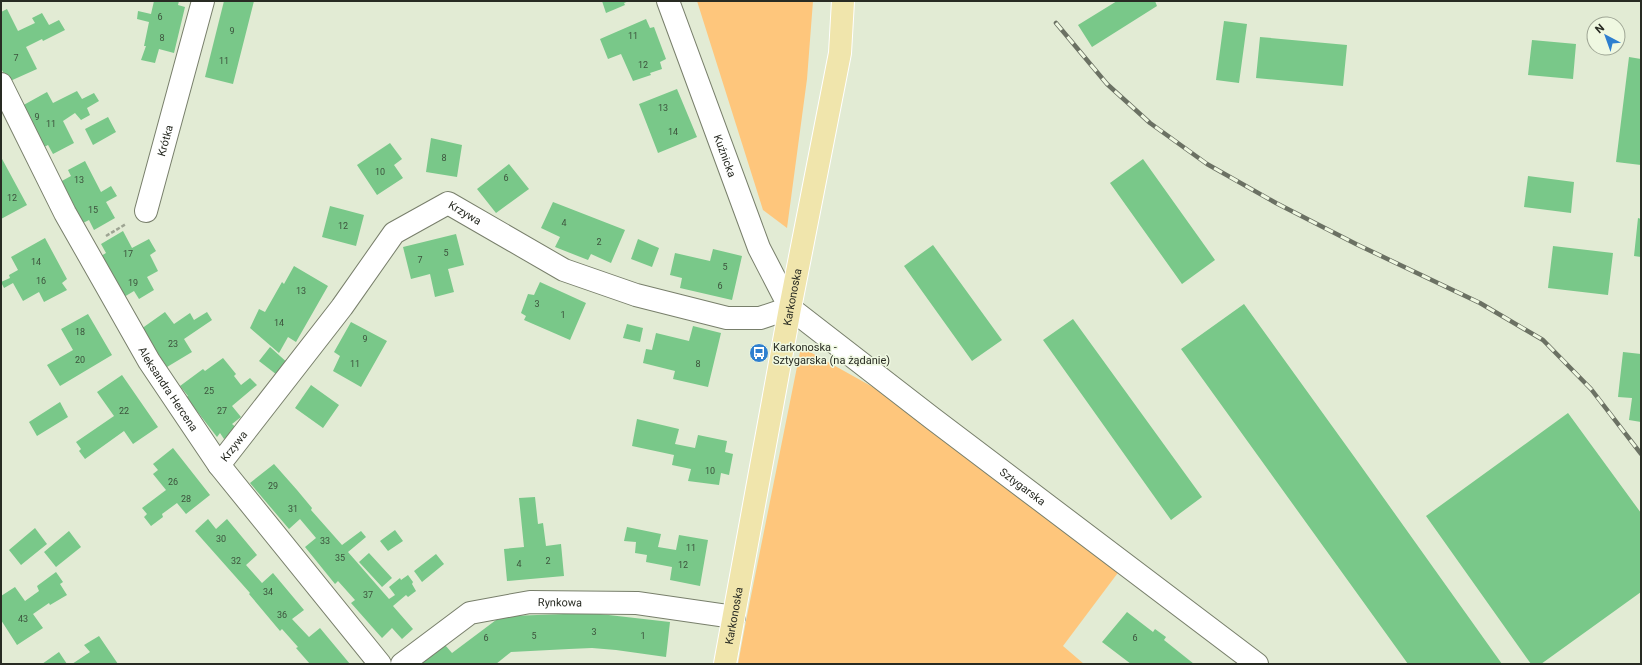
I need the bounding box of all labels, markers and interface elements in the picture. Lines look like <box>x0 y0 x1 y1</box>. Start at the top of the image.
house number: 6 <box>157 12 163 22</box>
north arrow <box>1586 16 1626 56</box>
text: N <box>1593 21 1607 36</box>
house number: 9 <box>229 26 235 36</box>
house number: 11 <box>628 31 638 41</box>
house number: 8 <box>159 33 165 43</box>
house number: 7 <box>13 53 19 63</box>
house number: 11 <box>219 56 229 66</box>
house number: 12 <box>638 60 648 70</box>
house number: 13 <box>658 103 668 113</box>
house number: 9 <box>34 112 40 122</box>
house number: 11 <box>46 119 56 129</box>
street label: Krótka <box>155 123 176 158</box>
house number: 14 <box>668 127 678 137</box>
street label: Kuźnicka <box>711 133 739 179</box>
house number: 8 <box>441 153 447 163</box>
house number: 10 <box>375 167 385 177</box>
house number: 6 <box>503 173 509 183</box>
house number: 13 <box>74 175 84 185</box>
house number: 12 <box>7 193 17 203</box>
street label: Krzywa <box>446 198 484 227</box>
house number: 15 <box>88 205 98 215</box>
house number: 4 <box>561 218 567 228</box>
house number: 12 <box>338 221 348 231</box>
house number: 2 <box>596 237 602 247</box>
house number: 5 <box>443 248 449 258</box>
house number: 17 <box>123 249 133 259</box>
house number: 7 <box>417 255 423 265</box>
house number: 14 <box>31 257 41 267</box>
house number: 5 <box>722 262 728 272</box>
street label: Karkonoska <box>780 267 804 327</box>
house number: 16 <box>36 276 46 286</box>
house number: 19 <box>128 278 138 288</box>
house number: 6 <box>717 281 723 291</box>
house number: 13 <box>296 286 306 296</box>
house number: 3 <box>534 299 540 309</box>
house number: 1 <box>560 310 566 320</box>
house number: 14 <box>274 318 284 328</box>
house number: 18 <box>75 327 85 337</box>
house number: 9 <box>362 334 368 344</box>
house number: 23 <box>168 339 178 349</box>
place label: Karkonoska - Sztygarska (na żądanie) <box>773 341 890 367</box>
bus stop icon: Karkonoska - Sztygarska (na żądanie) <box>748 342 770 364</box>
street label: Aleksandra Hercena <box>136 344 201 434</box>
house number: 20 <box>75 355 85 365</box>
house number: 11 <box>350 359 360 369</box>
house number: 8 <box>695 359 701 369</box>
house number: 25 <box>204 386 214 396</box>
house number: 22 <box>119 406 129 416</box>
house number: 27 <box>217 406 227 416</box>
street label: Krzywa <box>218 428 250 464</box>
street label: Sztygarska <box>997 465 1048 508</box>
house number: 10 <box>705 466 715 476</box>
house number: 26 <box>168 477 178 487</box>
house number: 29 <box>268 481 278 491</box>
house number: 28 <box>181 494 191 504</box>
house number: 31 <box>288 504 298 514</box>
house number: 30 <box>216 534 226 544</box>
house number: 33 <box>320 536 330 546</box>
house number: 11 <box>686 543 696 553</box>
house number: 35 <box>335 553 345 563</box>
house number: 32 <box>231 556 241 566</box>
house number: 2 <box>545 556 551 566</box>
house number: 4 <box>516 559 522 569</box>
house number: 12 <box>678 560 688 570</box>
street label: Karkonoska <box>722 586 745 646</box>
house number: 34 <box>263 587 273 597</box>
house number: 37 <box>363 590 373 600</box>
street label: Rynkowa <box>538 596 582 609</box>
house number: 36 <box>277 610 287 620</box>
house number: 43 <box>18 614 28 624</box>
house number: 3 <box>591 627 597 637</box>
house number: 5 <box>531 631 537 641</box>
house number: 1 <box>640 631 646 641</box>
house number: 6 <box>483 633 489 643</box>
house number: 6 <box>1132 633 1138 643</box>

